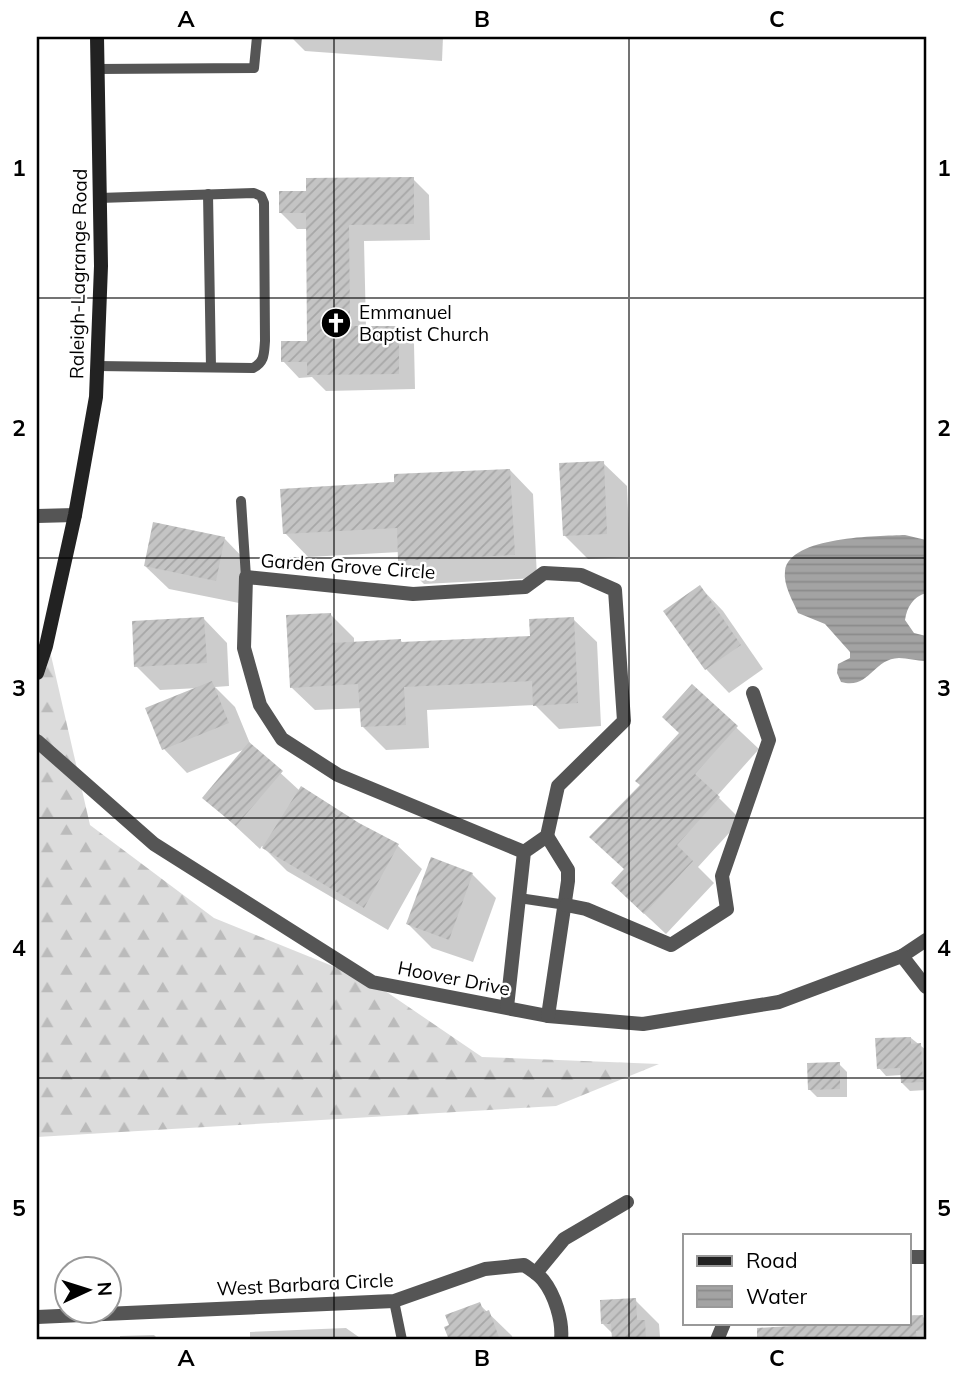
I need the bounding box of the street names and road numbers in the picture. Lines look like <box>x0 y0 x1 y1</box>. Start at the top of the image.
street label: Raleigh-Lagrange Road <box>64 169 92 379</box>
street label: Garden Grove Circle <box>260 548 436 584</box>
street label: Hoover Drive <box>396 955 512 1001</box>
street label: West Barbara Circle <box>216 1267 394 1301</box>

